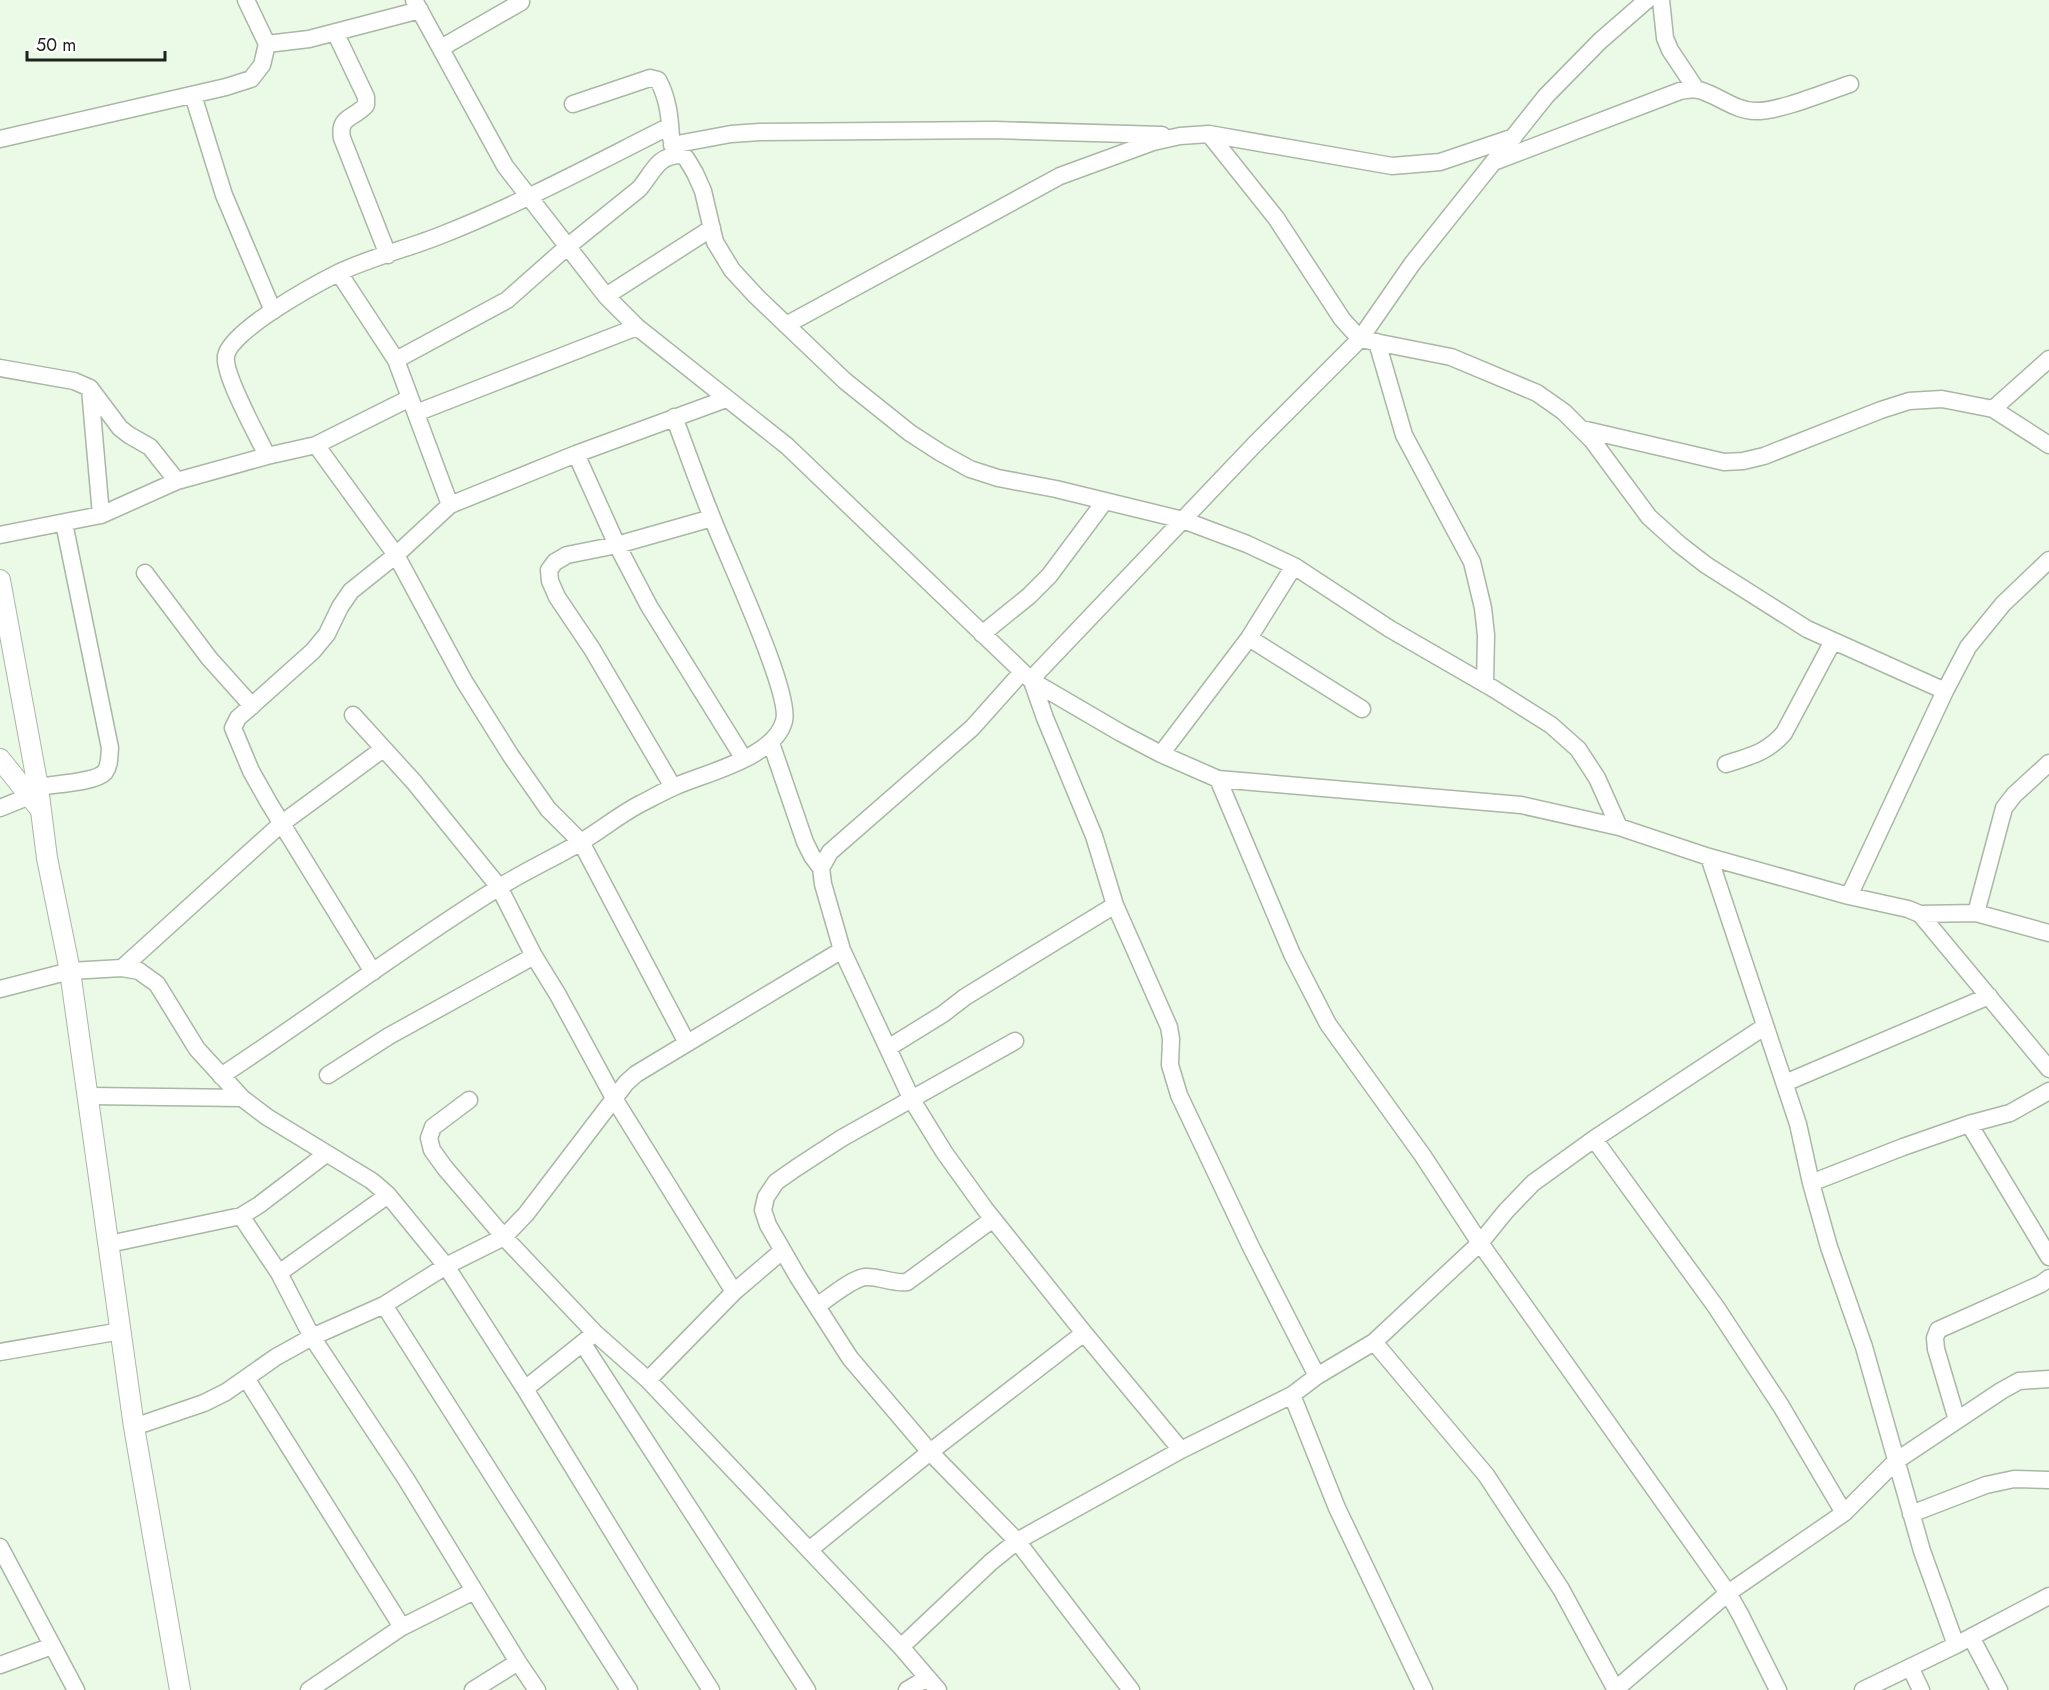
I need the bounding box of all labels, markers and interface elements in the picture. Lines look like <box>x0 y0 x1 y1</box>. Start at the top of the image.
scale bar <box>27 24 165 62</box>
text: 50 m <box>36 32 76 58</box>

